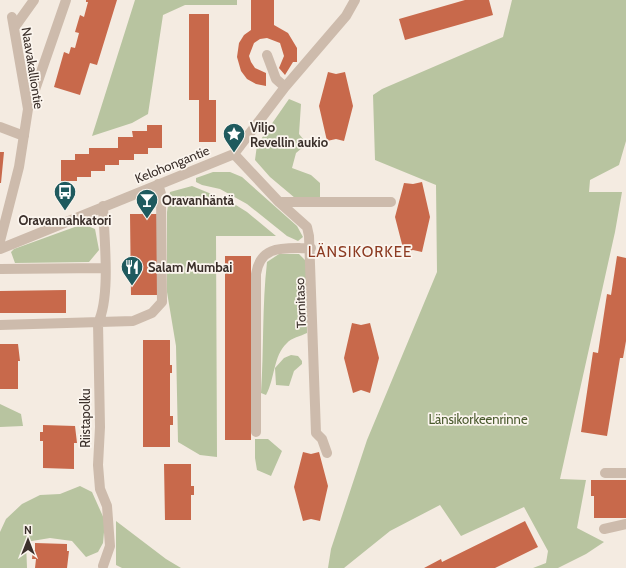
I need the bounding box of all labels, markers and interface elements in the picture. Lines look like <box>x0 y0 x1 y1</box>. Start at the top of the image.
street label: Naavakalliontie <box>19 26 47 110</box>
place label: Viljo Revellin aukio <box>250 119 329 150</box>
place icon: Viljo Revellin aukio <box>221 121 247 154</box>
street label: Kelohongantie <box>132 142 212 186</box>
bus stop icon: Oravannahkatori <box>52 179 78 212</box>
bar icon: Oravanhäntä <box>134 187 160 220</box>
place label: Oravanhäntä <box>162 192 234 208</box>
place label: Oravannahkatori <box>19 212 112 228</box>
district label: LÄNSIKORKEE <box>308 243 412 261</box>
restaurant icon: Salam Mumbai <box>119 254 145 287</box>
place label: Salam Mumbai <box>148 259 232 275</box>
street label: Tornitaso <box>291 278 309 328</box>
street label: Riistapolku <box>77 388 93 448</box>
park label: Länsikorkeenrinne <box>428 411 528 427</box>
north arrow <box>8 520 48 560</box>
text: N <box>24 523 32 537</box>

